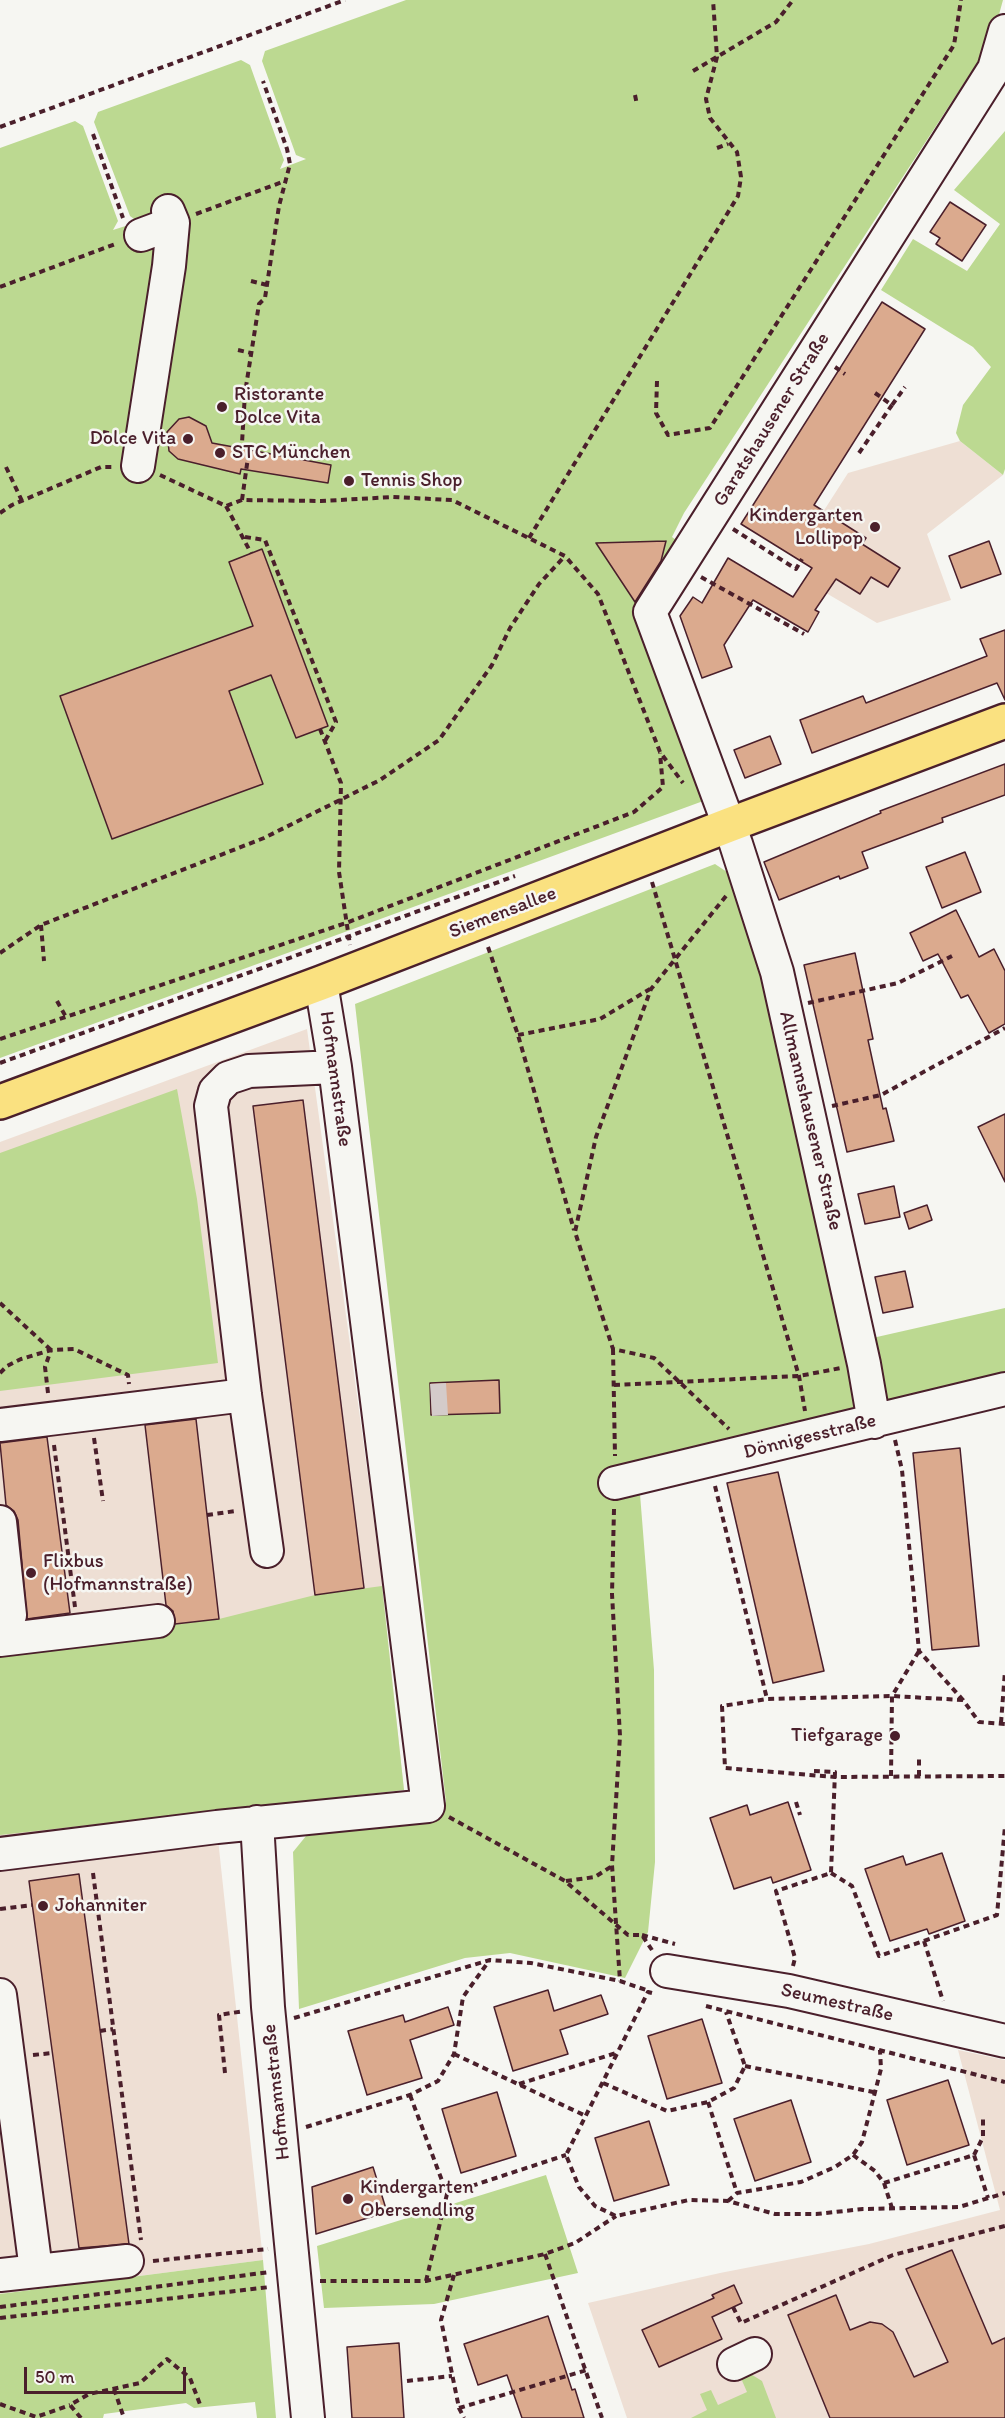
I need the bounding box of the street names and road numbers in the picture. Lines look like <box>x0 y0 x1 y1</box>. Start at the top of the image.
street label: Garatshausener Straße <box>709 328 835 512</box>
street label: Siemensallee <box>446 882 560 944</box>
street label: Allmannshausener Straße <box>773 1009 847 1233</box>
street label: Hofmannstraße <box>314 1010 356 1148</box>
street label: Dönnigesstraße <box>741 1409 879 1465</box>
street label: Seumestraße <box>778 1978 896 2028</box>
street label: Hofmannstraße <box>258 2023 296 2161</box>

